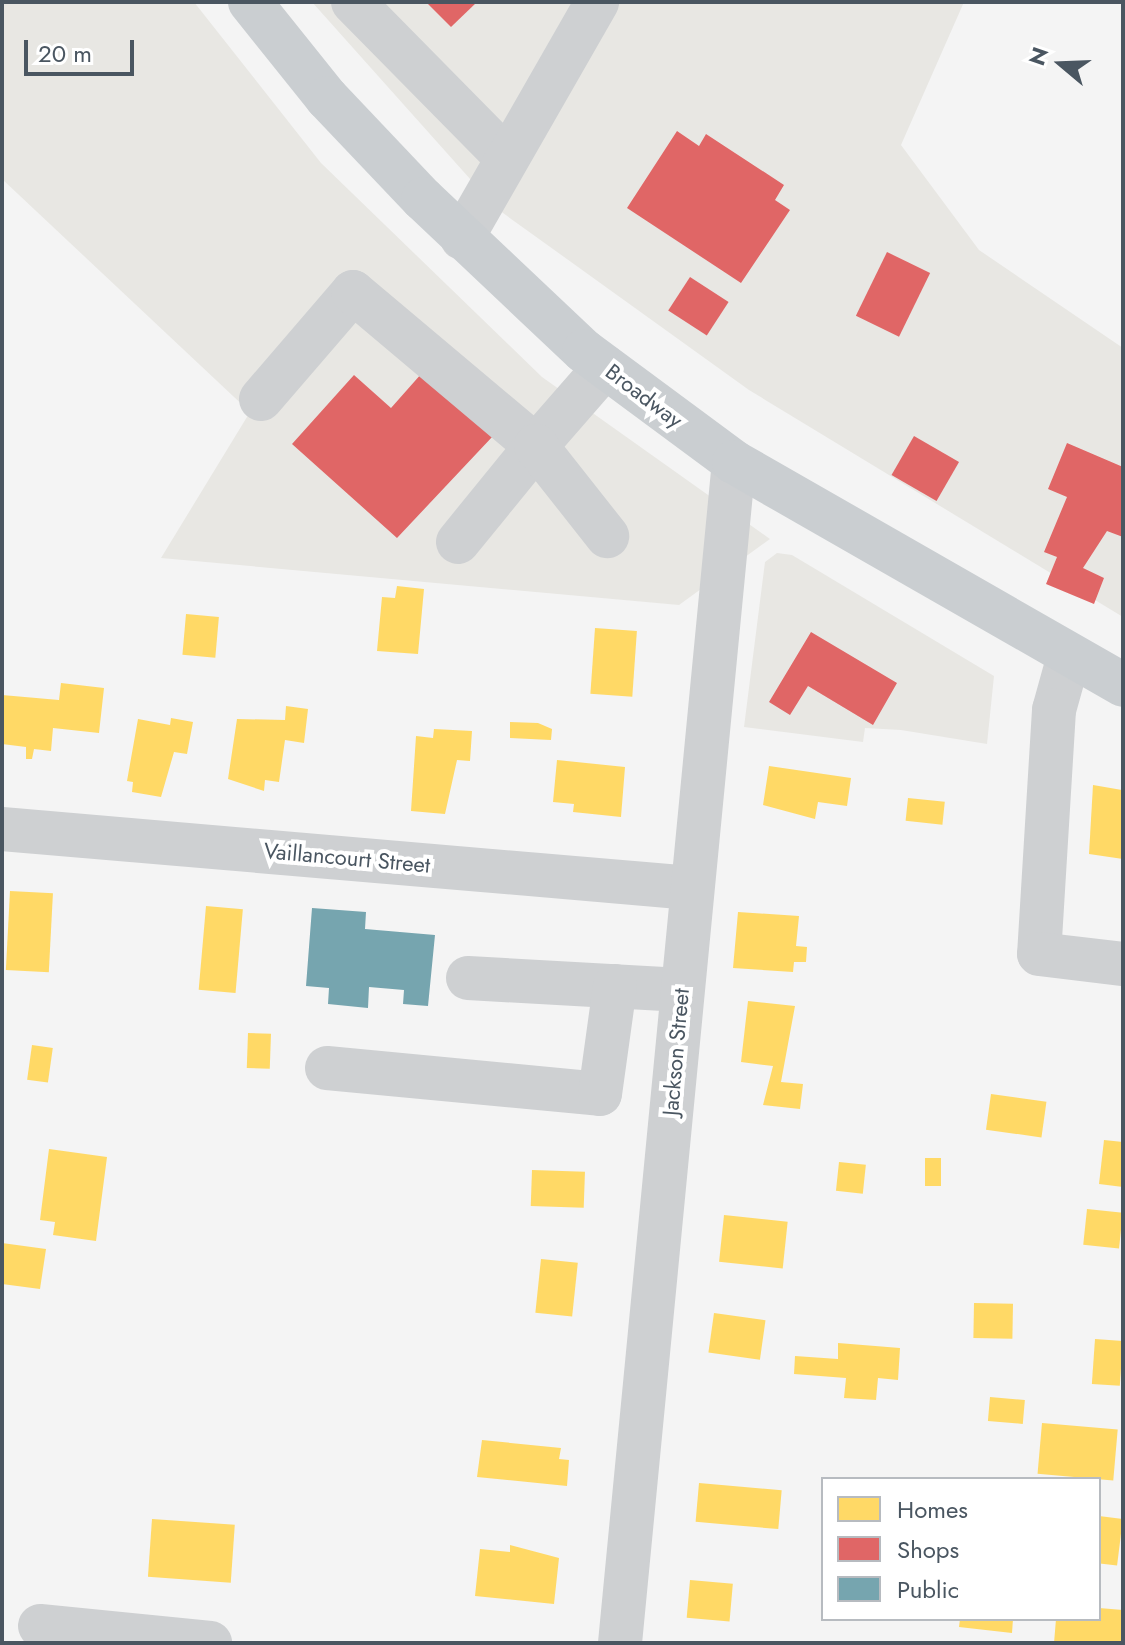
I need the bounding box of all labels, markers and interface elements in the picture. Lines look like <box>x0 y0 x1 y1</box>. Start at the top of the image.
scale bar <box>28 24 138 74</box>
north arrow <box>1021 24 1101 104</box>
text: 20 m <box>38 36 92 71</box>
text: N <box>1020 43 1056 70</box>
street label: Broadway <box>600 358 688 434</box>
street label: Vaillancourt Street <box>263 838 431 878</box>
street label: Jackson Street <box>657 987 695 1117</box>
legend <box>821 1477 1101 1621</box>
text: Homes <box>897 1492 968 1527</box>
text: Shops <box>897 1532 959 1567</box>
text: Public <box>897 1572 959 1607</box>

